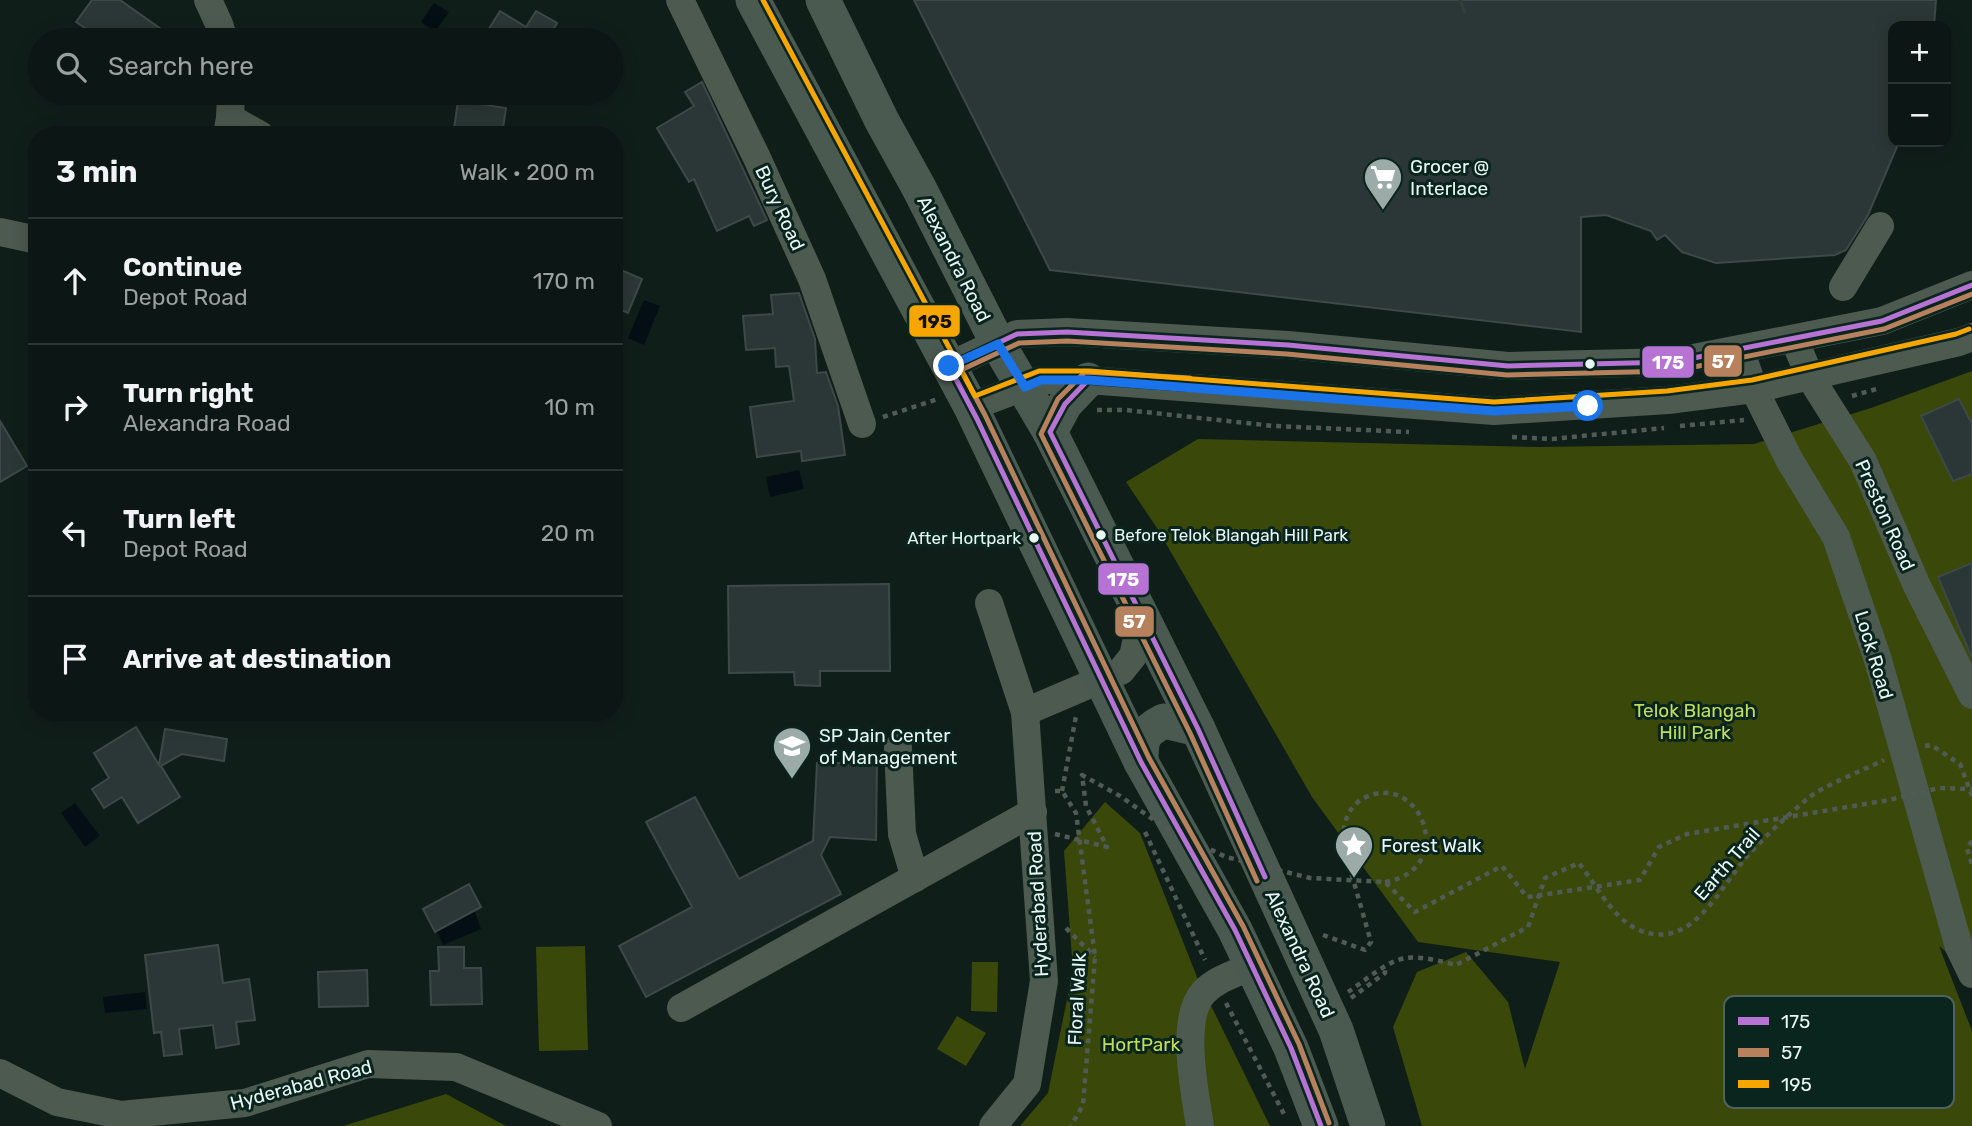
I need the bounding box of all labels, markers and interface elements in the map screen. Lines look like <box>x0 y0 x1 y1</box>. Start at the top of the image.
map controls <box>1888 21 1951 147</box>
button: + <box>1888 21 1951 84</box>
search box <box>28 28 623 105</box>
icon: search <box>52 48 90 86</box>
text: Search here <box>108 51 254 82</box>
button: − <box>1888 84 1951 147</box>
text: 3 min <box>56 154 138 190</box>
place label: Grocer @ Interlace <box>1410 155 1489 200</box>
supermarket icon: Grocer @ Interlace <box>1362 156 1404 211</box>
text: Walk · 200 m <box>460 158 595 186</box>
street label: Bury Road <box>750 162 810 254</box>
street label: Alexandra Road <box>912 192 996 326</box>
text: Continue <box>123 252 242 283</box>
icon: ahead <box>56 262 94 300</box>
text: 170 m <box>533 267 595 295</box>
text: Depot Road <box>123 283 248 311</box>
line badge: 195 <box>908 304 961 338</box>
text: 195 <box>918 310 952 333</box>
line badge: 57 <box>1703 344 1743 378</box>
line badge: 175 <box>1641 345 1695 379</box>
route end <box>933 350 964 381</box>
text: 57 <box>1711 350 1735 373</box>
text: 175 <box>1652 351 1684 374</box>
unlabelled marker <box>1583 357 1597 371</box>
text: Turn right <box>123 378 253 409</box>
icon: right <box>56 388 94 426</box>
route start <box>1572 390 1603 421</box>
text: 10 m <box>544 393 595 421</box>
text: Alexandra Road <box>123 409 291 437</box>
street label: Preston Road <box>1850 456 1920 574</box>
text: Turn left <box>123 504 235 535</box>
icon: left <box>56 514 94 552</box>
text: 20 m <box>541 519 595 547</box>
place label: Before Telok Blangah Hill Park <box>1114 525 1348 545</box>
place label: After Hortpark <box>907 528 1021 548</box>
marker: Before Telok Blangah Hill Park <box>1094 528 1108 542</box>
marker: After Hortpark <box>1027 531 1041 545</box>
text: Depot Road <box>123 535 248 563</box>
line badge: 175 <box>1097 562 1150 596</box>
text: 175 <box>1107 568 1139 591</box>
line badge: 57 <box>1114 605 1155 638</box>
street label: Lock Road <box>1850 608 1898 702</box>
text: 57 <box>1122 610 1146 633</box>
icon: arrive <box>56 640 94 678</box>
text: Arrive at destination <box>123 644 391 675</box>
park label: Telok Blangah Hill Park <box>1634 699 1756 744</box>
place label: SP Jain Center of Management <box>819 724 958 769</box>
school or university icon: SP Jain Center of Management <box>771 725 813 780</box>
street label: Earth Trail <box>1689 823 1765 905</box>
place icon: Forest Walk <box>1333 824 1375 879</box>
street label: Hyderabad Road <box>1023 830 1053 978</box>
place label: Forest Walk <box>1381 834 1482 857</box>
street label: Alexandra Road <box>1260 886 1340 1022</box>
street label: Floral Walk <box>1063 952 1091 1046</box>
legend <box>1724 996 1954 1108</box>
text: 175 <box>1781 1010 1810 1033</box>
park label: HortPark <box>1102 1033 1181 1056</box>
text: 57 <box>1781 1041 1802 1064</box>
street label: Hyderabad Road <box>228 1055 374 1115</box>
text: 195 <box>1781 1073 1812 1096</box>

